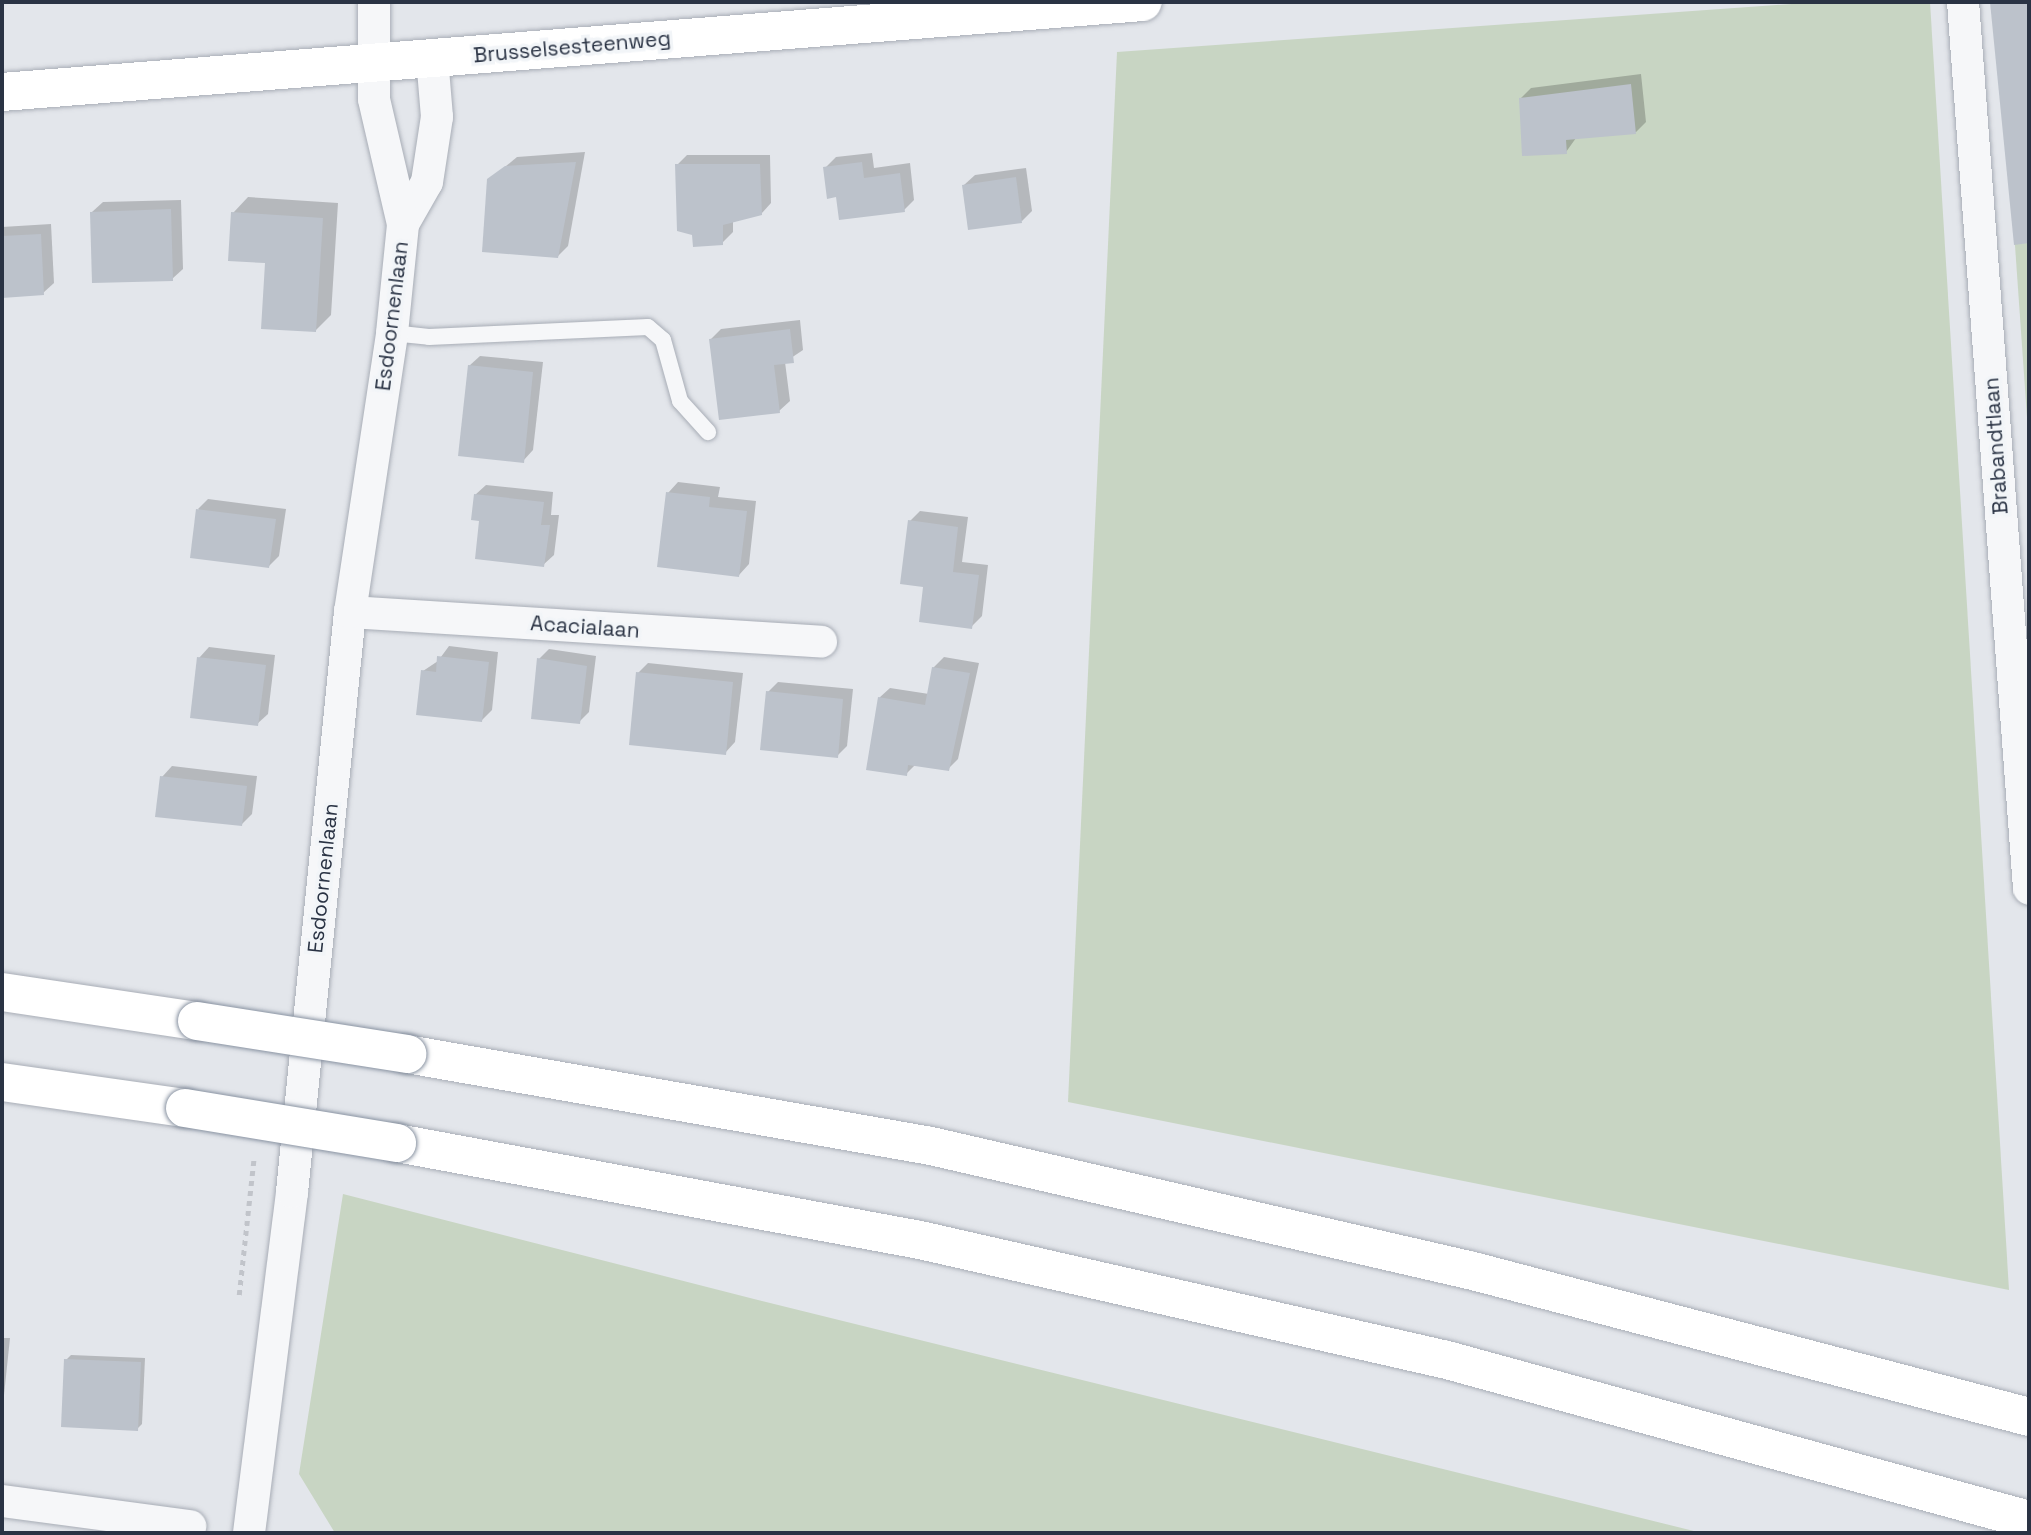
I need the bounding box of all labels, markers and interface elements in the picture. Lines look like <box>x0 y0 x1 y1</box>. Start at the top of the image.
street label: Brusselsesteenweg <box>472 26 672 68</box>
street label: Esdoornenlaan <box>370 240 414 392</box>
street label: Brabandtlaan <box>1979 377 2013 515</box>
street label: Acacialaan <box>529 611 641 643</box>
street label: Esdoornenlaan <box>303 802 343 954</box>

